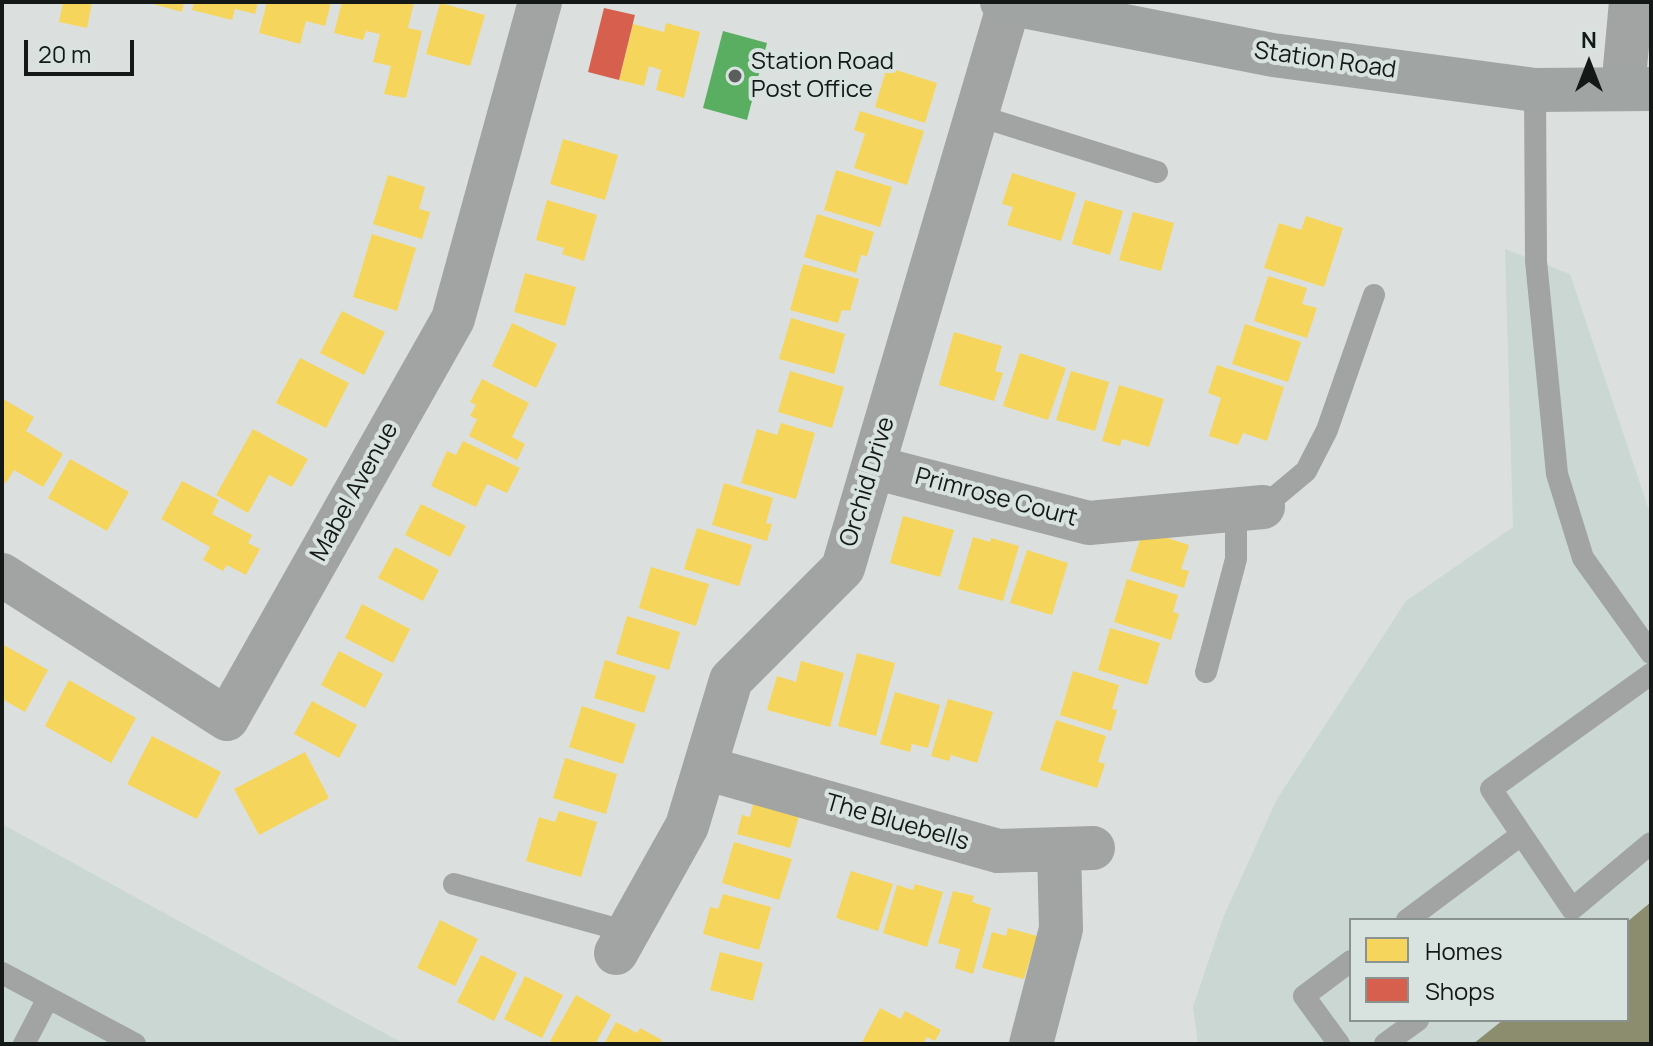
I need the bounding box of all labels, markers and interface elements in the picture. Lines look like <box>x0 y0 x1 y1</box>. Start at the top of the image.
scale bar <box>28 24 138 74</box>
north arrow <box>1549 24 1629 104</box>
text: N <box>1581 25 1597 55</box>
text: 20 m <box>38 37 91 70</box>
street label: Station Road <box>1252 37 1398 85</box>
place label: Station Road Post Office <box>751 48 894 104</box>
marker: Station Road Post Office <box>726 67 744 85</box>
street label: Orchid Drive <box>835 414 901 550</box>
street label: Mabel Avenue <box>305 418 405 566</box>
street label: Primrose Court <box>912 462 1080 534</box>
street label: The Bluebells <box>822 789 972 857</box>
legend <box>1349 918 1629 1022</box>
text: Homes <box>1425 934 1503 967</box>
text: Shops <box>1425 974 1495 1007</box>

